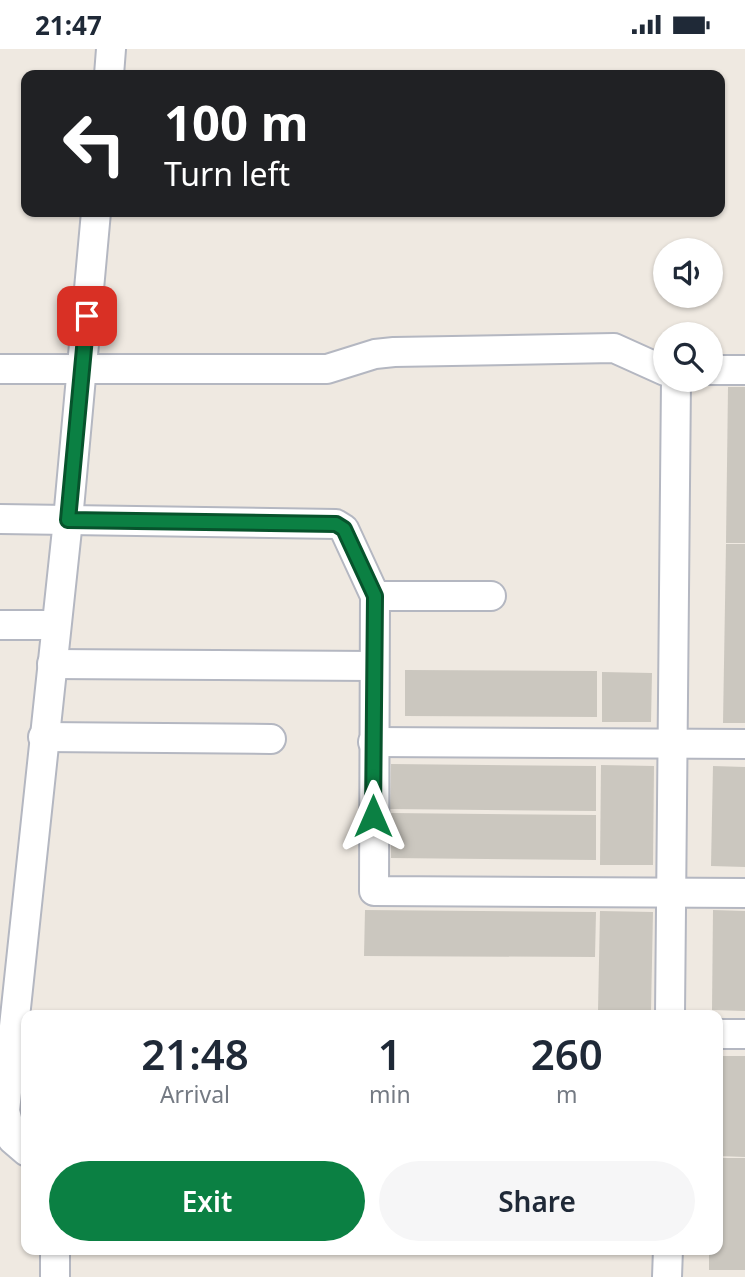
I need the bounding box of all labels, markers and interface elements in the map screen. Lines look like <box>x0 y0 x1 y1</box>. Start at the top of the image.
text: 21:47 <box>35 7 102 43</box>
text: 100 m <box>164 89 309 155</box>
icon: left <box>49 98 140 189</box>
text: Turn left <box>164 152 290 195</box>
map controls <box>653 238 723 392</box>
button: sound <box>653 238 723 308</box>
pin <box>57 286 117 346</box>
icon: arrive <box>68 297 106 335</box>
button: search <box>653 322 723 392</box>
position arrow <box>336 779 410 853</box>
text: 21:48 <box>141 1025 249 1082</box>
text: 1 <box>378 1025 402 1082</box>
text: 260 <box>531 1025 603 1082</box>
text: Arrival <box>160 1078 230 1110</box>
text: min <box>369 1078 411 1110</box>
text: m <box>556 1078 578 1110</box>
button: Exit <box>49 1161 365 1241</box>
button: Share <box>379 1161 695 1241</box>

